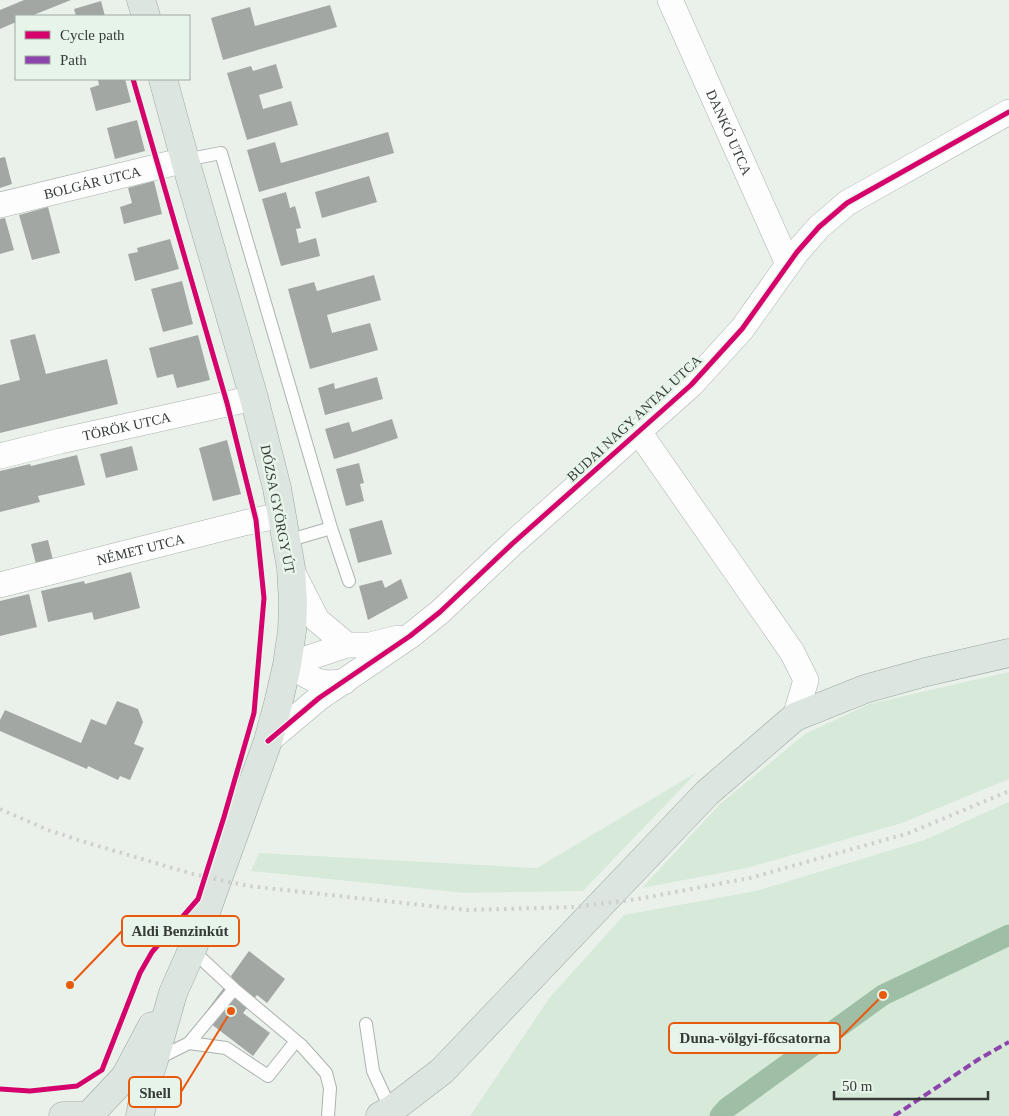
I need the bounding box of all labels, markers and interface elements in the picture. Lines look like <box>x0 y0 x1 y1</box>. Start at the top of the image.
legend <box>15 15 190 80</box>
text: Cycle path <box>60 27 125 43</box>
text: Path <box>60 52 87 68</box>
street label: DANKÓ UTCA <box>703 87 755 179</box>
street label: BOLGÁR UTCA <box>42 164 143 202</box>
street label: BUDAI NAGY ANTAL UTCA <box>564 352 705 485</box>
street label: TÖRÖK UTCA <box>81 409 173 444</box>
street label: DÓZSA GYÖRGY ÚT <box>258 443 298 575</box>
street label: NÉMET UTCA <box>95 531 187 568</box>
callout: Aldi Benzinkút <box>122 916 239 946</box>
text: Aldi Benzinkút <box>131 923 229 939</box>
callout: Duna-völgyi-főcsatorna <box>669 1023 840 1053</box>
text: Duna-völgyi-főcsatorna <box>680 1030 831 1046</box>
scale bar <box>834 1068 988 1100</box>
callout: Shell <box>129 1077 181 1107</box>
text: 50 m <box>842 1078 873 1094</box>
text: Shell <box>139 1085 171 1101</box>

